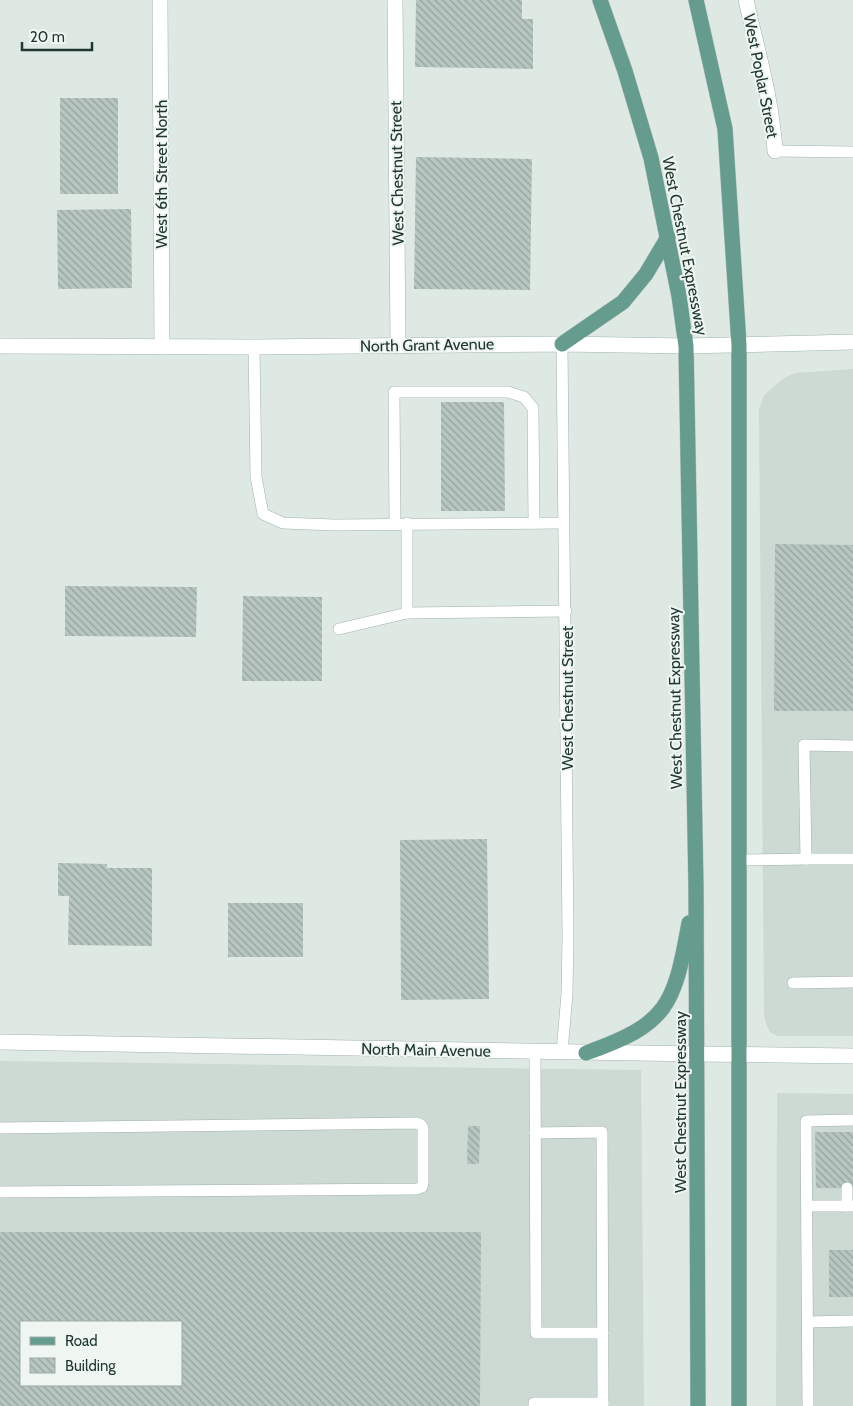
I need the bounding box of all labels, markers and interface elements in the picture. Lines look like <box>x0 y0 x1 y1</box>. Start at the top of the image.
street label: West Poplar Street <box>740 12 782 140</box>
scale bar <box>22 20 92 52</box>
text: 20 m <box>30 28 65 46</box>
street label: West 6th Street North <box>152 100 171 248</box>
street label: West Chestnut Street <box>386 100 408 245</box>
street label: West Chestnut Expressway <box>658 155 712 337</box>
street label: North Grant Avenue <box>360 334 494 356</box>
street label: West Chestnut Expressway <box>664 607 686 789</box>
street label: West Chestnut Street <box>558 625 577 770</box>
street label: West Chestnut Expressway <box>671 1011 690 1193</box>
street label: North Main Avenue <box>361 1039 491 1061</box>
legend <box>20 1321 182 1386</box>
text: Road <box>65 1332 98 1350</box>
text: Building <box>65 1357 116 1375</box>

